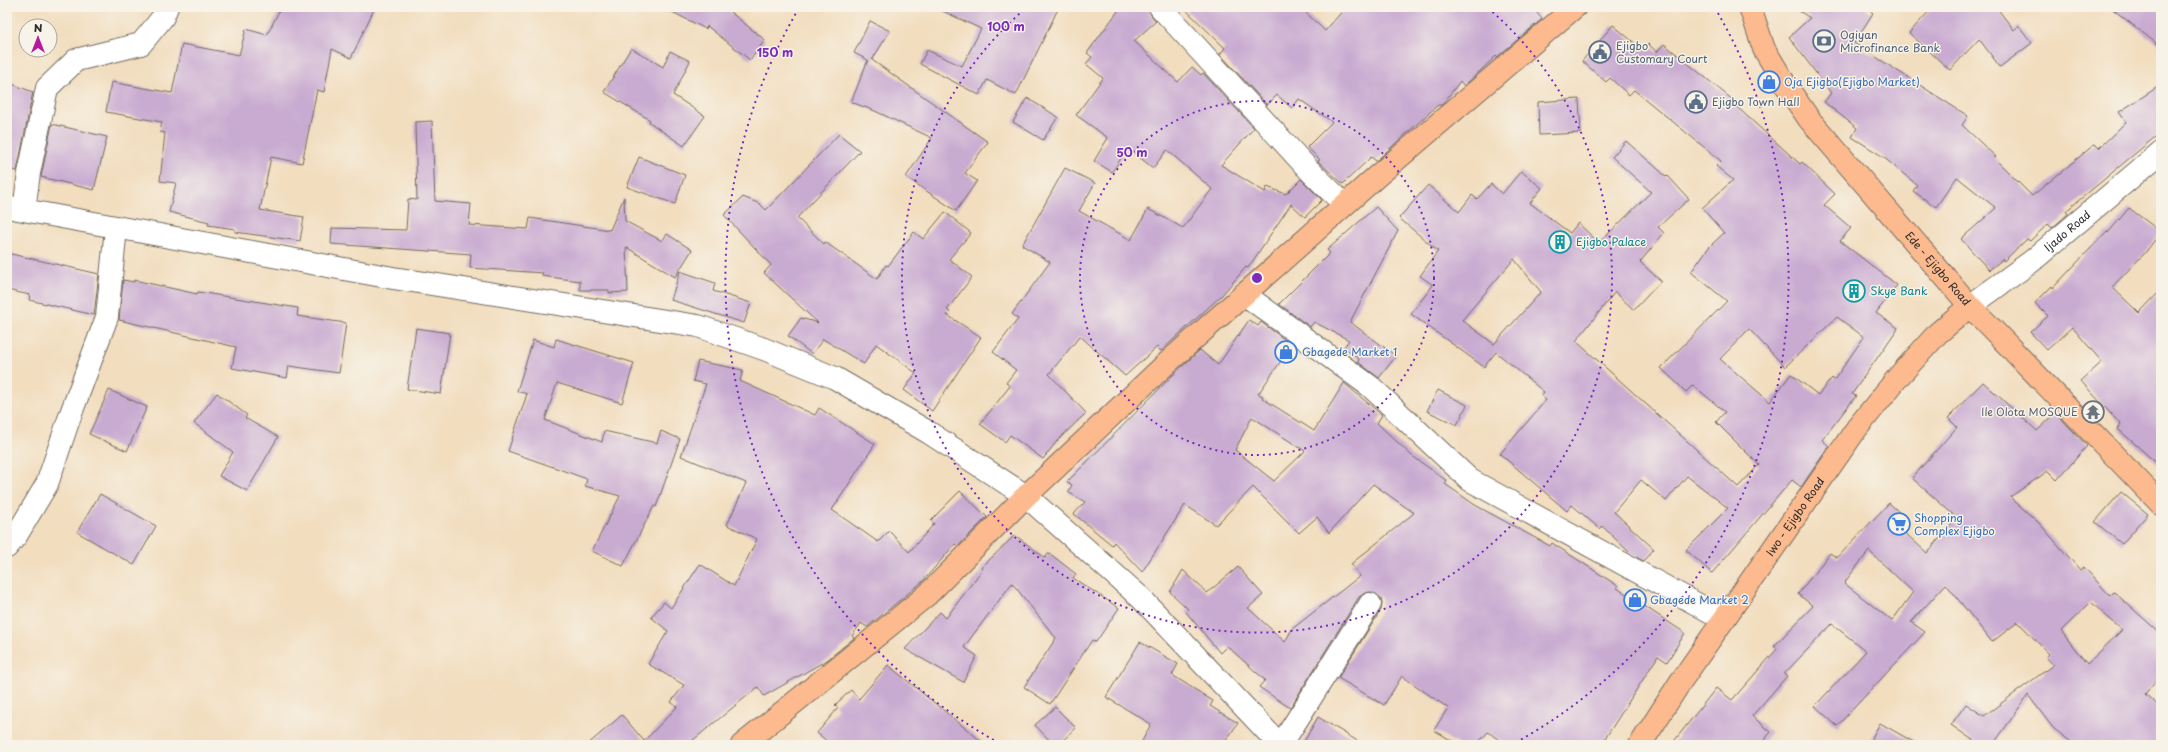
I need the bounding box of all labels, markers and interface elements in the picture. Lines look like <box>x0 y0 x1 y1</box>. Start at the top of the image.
text: 100 m <box>987 17 1025 35</box>
north arrow <box>18 18 58 58</box>
text: N <box>34 19 43 36</box>
place label: Ogiyan Microfinance Bank <box>1840 26 1941 56</box>
bank icon: Ogiyan Microfinance Bank <box>1811 28 1837 54</box>
place label: Ejigbo Customary Court <box>1616 37 1708 67</box>
public building icon: Ejigbo Customary Court <box>1587 39 1613 65</box>
text: 150 m <box>757 43 793 61</box>
shop icon: Oja Ejigbo(Ejigbo Market) <box>1756 69 1782 95</box>
place label: Oja Ejigbo(Ejigbo Market) <box>1784 73 1920 90</box>
public building icon: Ejigbo Town Hall <box>1683 89 1709 115</box>
place label: Ejigbo Town Hall <box>1712 93 1799 110</box>
text: 50 m <box>1116 143 1148 161</box>
street label: Ijado Road <box>2040 206 2094 255</box>
street label: Ede - Ejigbo Road <box>1901 227 1975 309</box>
building icon: Ejigbo Palace <box>1547 229 1573 255</box>
place label: Ejigbo Palace <box>1576 233 1646 250</box>
centre of rings <box>1250 271 1264 285</box>
building icon: Skye Bank <box>1841 278 1867 304</box>
place label: Skye Bank <box>1870 282 1928 299</box>
shop icon: Gbagede Market 1 <box>1273 339 1299 365</box>
place label: Gbagede Market 1 <box>1302 343 1397 360</box>
temple icon: Ile Olota MOSQUE <box>2080 399 2106 425</box>
place label: Ile Olota MOSQUE <box>1981 403 2078 420</box>
street label: Iwo - Ejigbo Road <box>1761 474 1828 559</box>
place label: Shopping Complex Ejigbo <box>1914 509 1995 539</box>
supermarket icon: Shopping Complex Ejigbo <box>1886 511 1912 537</box>
shop icon: Gbagede Market 2 <box>1622 587 1648 613</box>
place label: Gbagede Market 2 <box>1650 591 1749 608</box>

